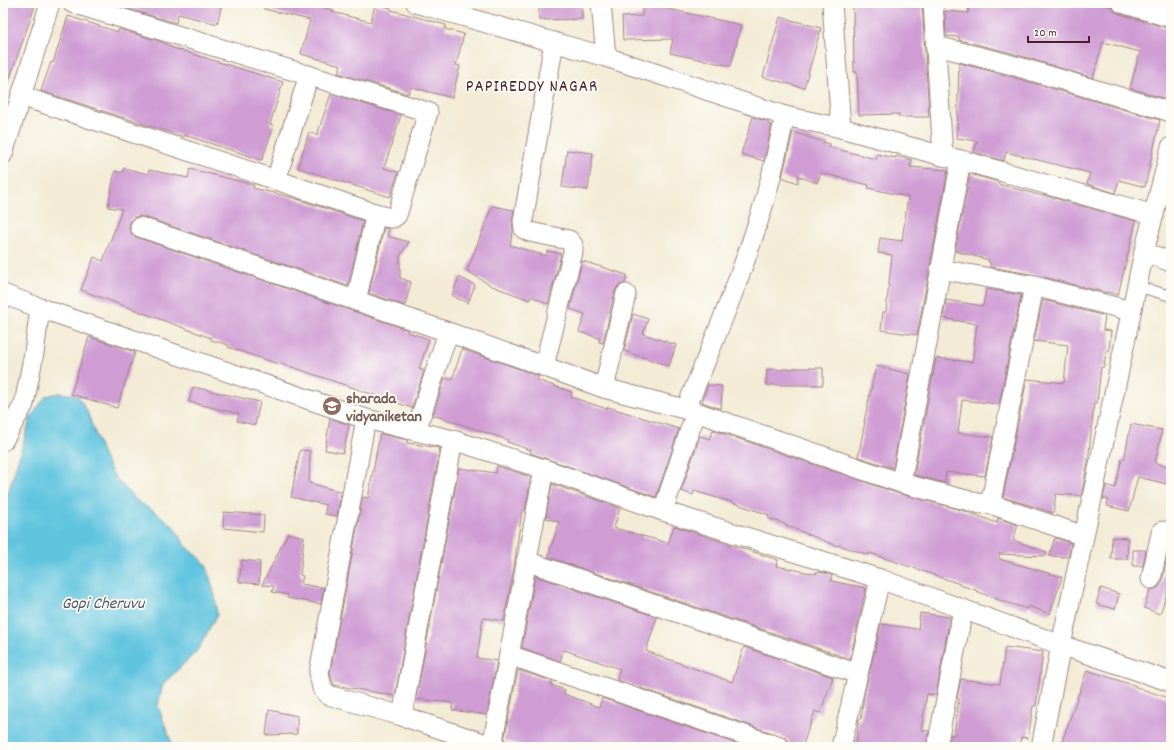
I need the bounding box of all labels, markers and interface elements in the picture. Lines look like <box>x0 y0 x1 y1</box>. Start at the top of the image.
scale bar <box>1028 18 1089 44</box>
text: 20 m <box>1034 25 1057 42</box>
district label: PAPIREDDY NAGAR <box>466 76 598 100</box>
place label: sharada vidyaniketan <box>346 388 422 429</box>
school or university icon: sharada vidyaniketan <box>321 395 343 417</box>
water label: Gopi Cheruvu <box>62 593 146 617</box>

